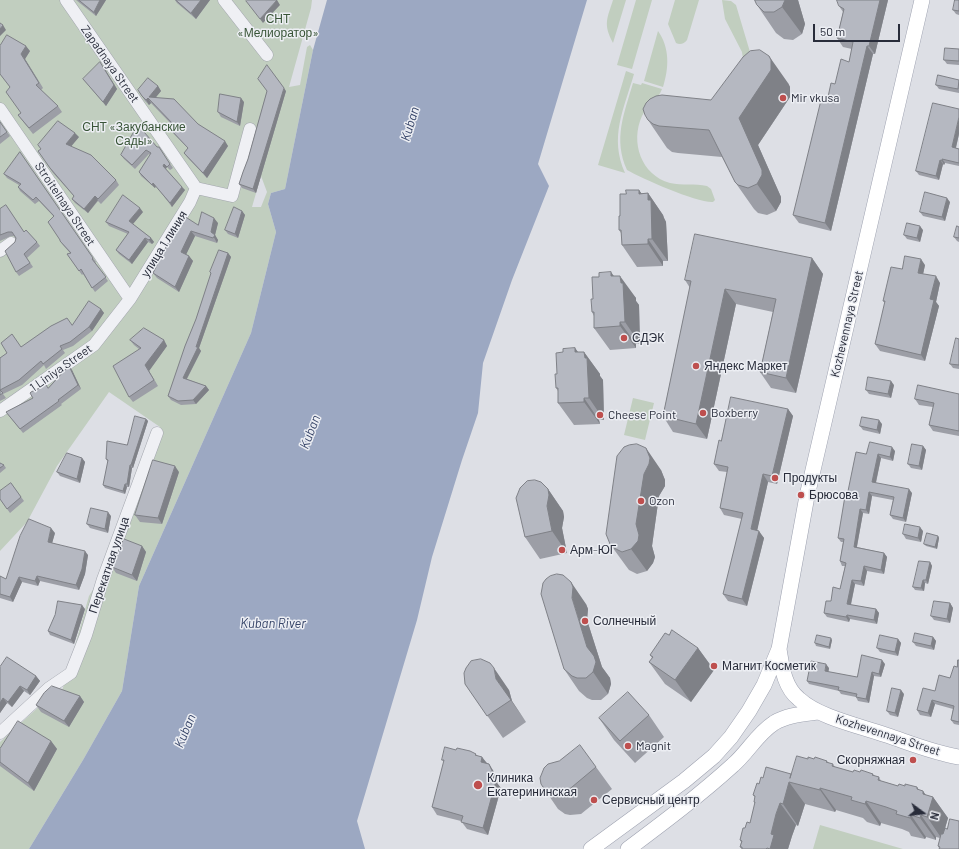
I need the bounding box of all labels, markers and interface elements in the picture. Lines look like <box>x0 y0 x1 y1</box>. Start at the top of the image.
park label: СНТ «Мелиоратор» <box>237 12 319 40</box>
scale bar <box>815 16 902 42</box>
street label: Zapadnaya Street <box>78 22 142 106</box>
text: 50 m <box>820 24 845 38</box>
place label: Mir vkusa <box>791 91 839 105</box>
marker: Mir vkusa <box>778 93 788 103</box>
water label: Kuban <box>397 105 423 143</box>
park label: СНТ «Закубанские Сады» <box>82 120 186 148</box>
street label: Stroitelnaya Street <box>32 159 98 249</box>
street label: улица 1 линия <box>138 208 190 280</box>
street label: Kozhevennaya Street <box>828 269 866 379</box>
place label: СДЭК <box>632 331 664 345</box>
marker: СДЭК <box>619 333 629 343</box>
street label: 1 Liniya Street <box>27 341 95 395</box>
place label: Яндекс Маркет <box>704 359 787 373</box>
marker: Яндекс Маркет <box>691 361 701 371</box>
place label: Boxberry <box>711 406 758 420</box>
place label: Cheese Point <box>608 408 676 422</box>
marker: Boxberry <box>698 408 708 418</box>
marker: Cheese Point <box>595 410 605 420</box>
water label: Kuban <box>296 413 324 451</box>
place label: Продукты <box>783 471 837 485</box>
marker: Продукты <box>770 473 780 483</box>
place label: Брюсова <box>809 488 858 502</box>
marker: Брюсова <box>796 490 806 500</box>
place label: Ozon <box>649 494 675 508</box>
marker: Ozon <box>636 496 646 506</box>
street label: Перекатная улица <box>86 515 132 615</box>
place label: Арм-ЮГ <box>570 543 616 557</box>
marker: Арм-ЮГ <box>557 545 567 555</box>
place label: Солнечный <box>593 614 656 628</box>
water label: Kuban River <box>240 616 306 632</box>
marker: Солнечный <box>580 616 590 626</box>
place label: Магнит Косметик <box>722 659 816 673</box>
marker: Магнит Косметик <box>709 661 719 671</box>
street label: Kozhevennaya Street <box>834 711 942 759</box>
water label: Kuban <box>171 712 199 750</box>
place label: Magnit <box>636 739 671 753</box>
marker: Magnit <box>623 741 633 751</box>
place label: Скорняжная <box>837 753 905 767</box>
marker: Скорняжная <box>908 755 918 765</box>
place label: Клиника Екатерининская <box>487 771 577 799</box>
marker: Клиника Екатерининская <box>472 779 484 791</box>
place label: Сервисный центр <box>602 793 700 807</box>
north arrow <box>903 793 943 833</box>
marker: Сервисный центр <box>589 795 599 805</box>
text: N <box>928 811 942 821</box>

